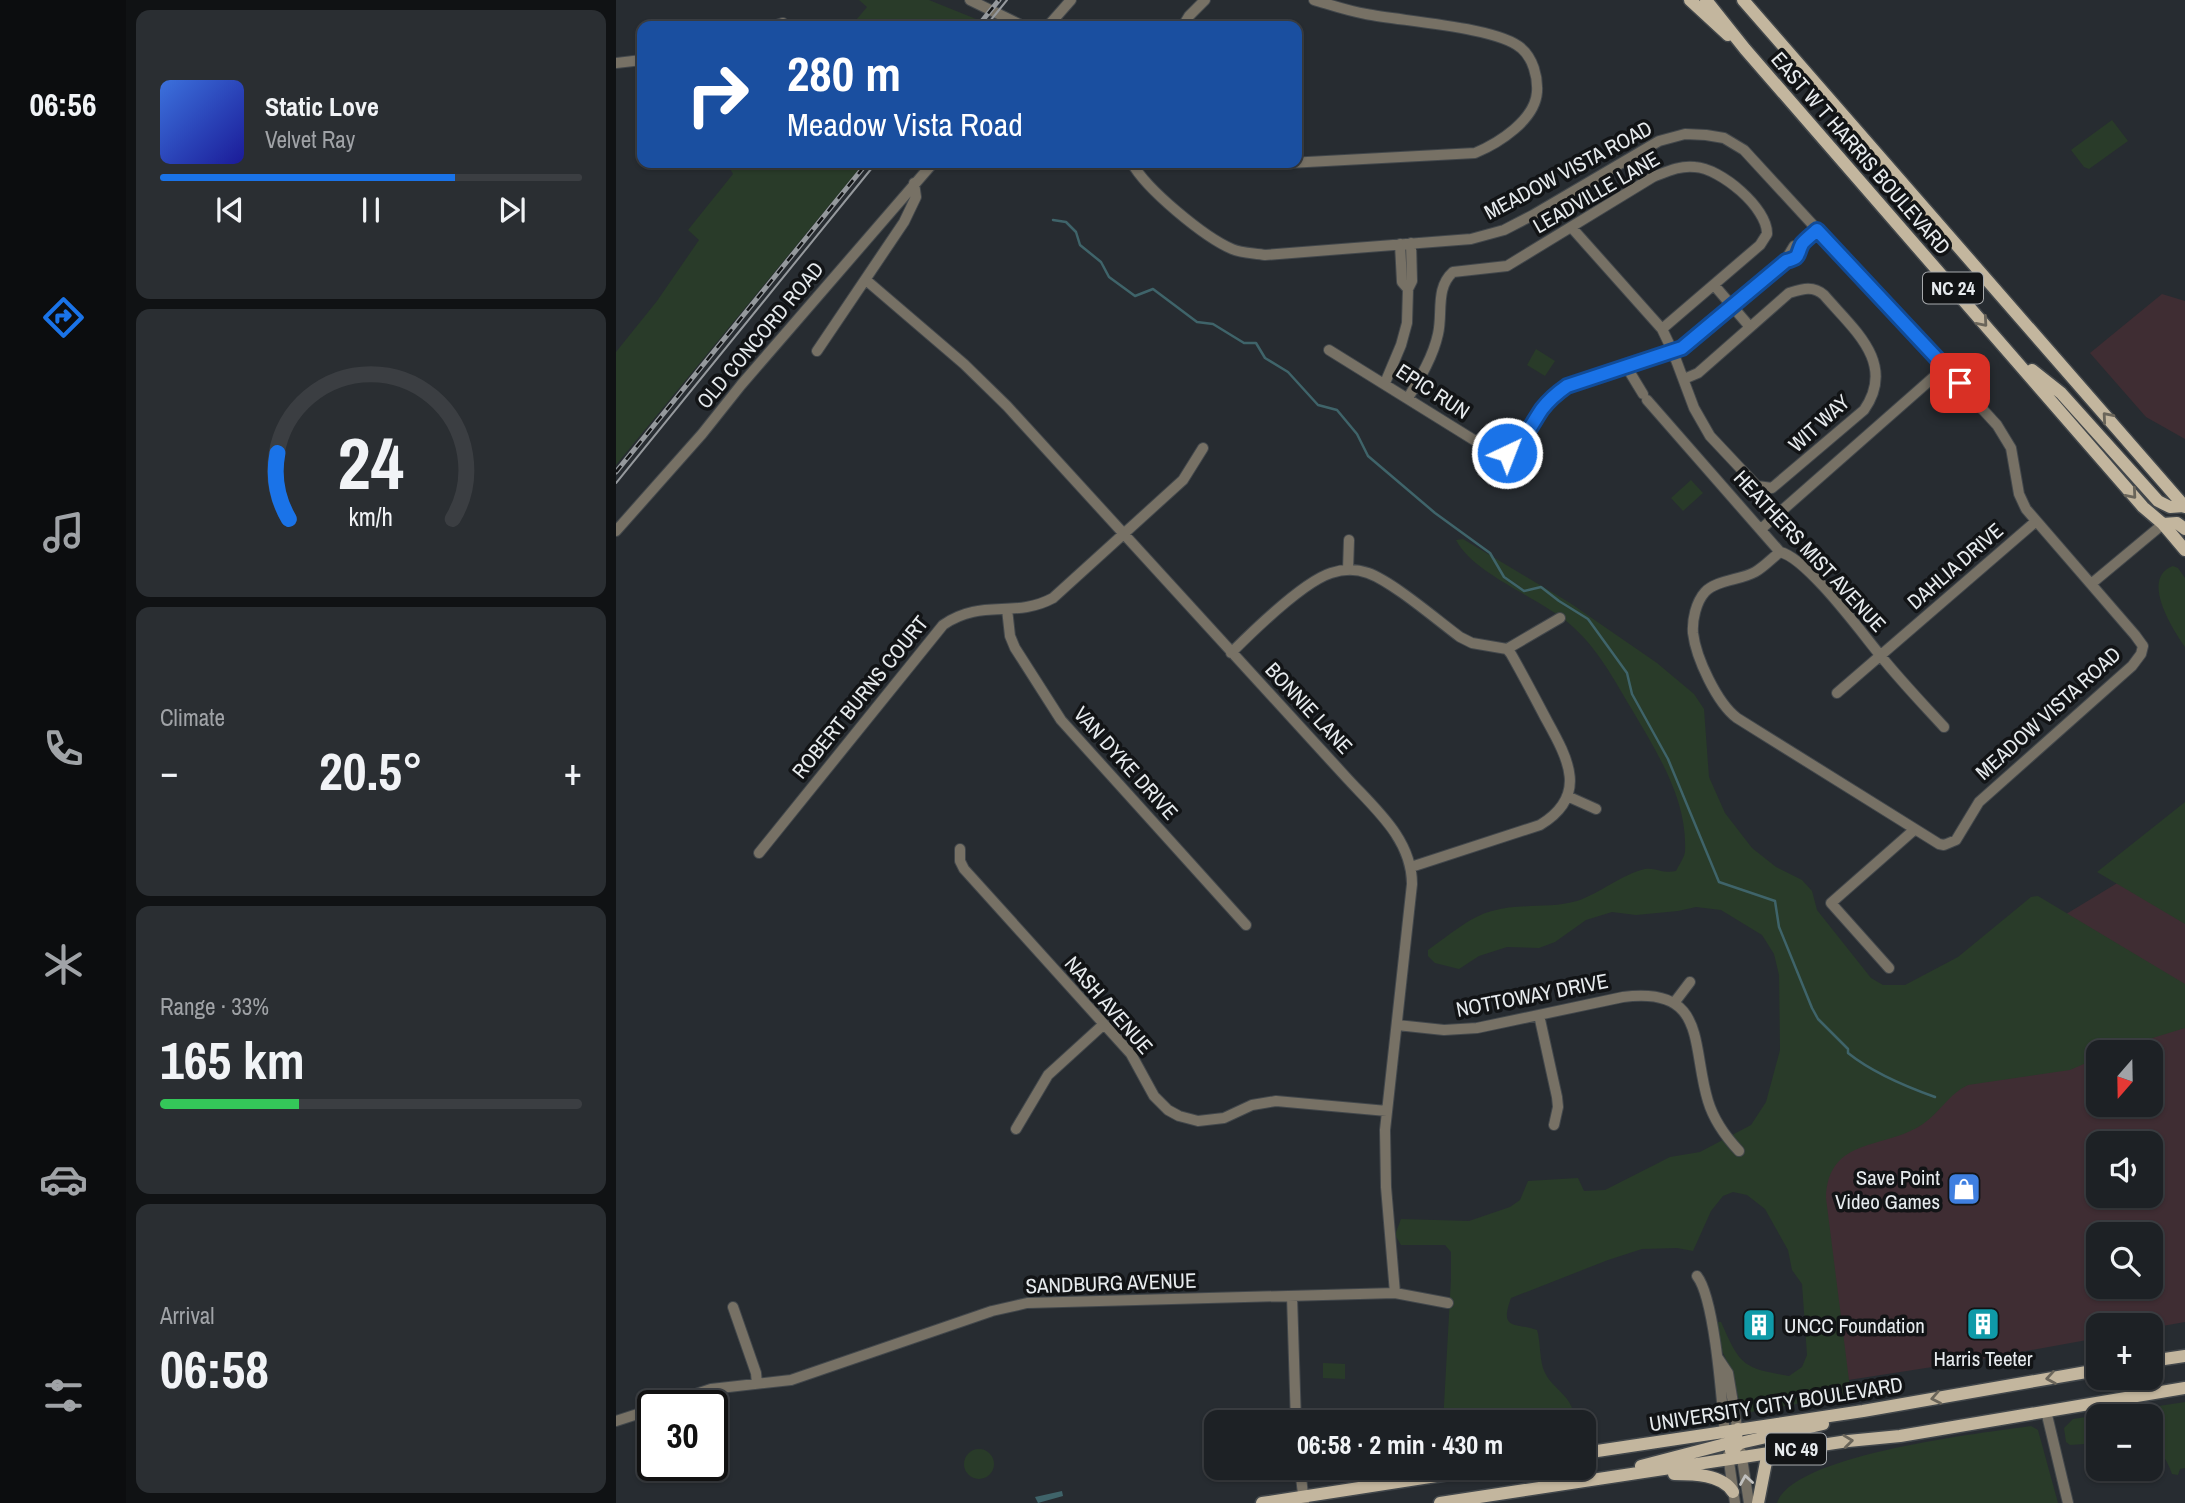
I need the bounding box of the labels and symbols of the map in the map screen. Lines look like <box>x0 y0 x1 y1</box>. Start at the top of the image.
street label: EAST W T HARRIS BOULEVARD <box>1765 45 1957 261</box>
street label: MEADOW VISTA ROAD <box>1479 113 1657 227</box>
street label: LEADVILLE LANE <box>1527 144 1665 240</box>
street label: OLD CONCORD ROAD <box>690 255 830 415</box>
road number: NC 24 <box>1923 272 1983 304</box>
one-way arrow <box>1975 314 1987 327</box>
pin <box>1930 353 1990 413</box>
street label: EPIC RUN <box>1391 356 1475 426</box>
street label: WIT WAY <box>1782 387 1856 458</box>
one-way arrow <box>2103 412 2115 425</box>
position arrow <box>1470 416 1544 490</box>
street label: HEATHERS MIST AVENUE <box>1727 464 1893 638</box>
one-way arrow <box>2124 485 2136 498</box>
street label: DAHLIA DRIVE <box>1901 516 2009 616</box>
street label: ROBERT BURNS COURT <box>785 609 935 785</box>
street label: MEADOW VISTA ROAD <box>1969 640 2127 786</box>
street label: BONNIE LANE <box>1259 656 1359 760</box>
street label: VAN DYKE DRIVE <box>1067 700 1185 826</box>
street label: NASH AVENUE <box>1058 950 1160 1060</box>
street label: NOTTOWAY DRIVE <box>1453 966 1611 1024</box>
north arrow <box>2086 1040 2163 1116</box>
place label: Save Point Video Games <box>1835 1163 1940 1216</box>
shop icon: Save Point Video Games <box>1945 1170 1983 1208</box>
street label: SANDBURG AVENUE <box>1025 1266 1197 1300</box>
building icon: Harris Teeter <box>1964 1305 2002 1343</box>
building icon: UNCC Foundation <box>1740 1306 1778 1344</box>
place label: UNCC Foundation <box>1784 1311 1925 1340</box>
place label: Harris Teeter <box>1933 1344 2033 1373</box>
street label: UNIVERSITY CITY BOULEVARD <box>1647 1370 1905 1438</box>
one-way arrow <box>2045 1370 2057 1385</box>
speed limit sign: 30 <box>637 1390 728 1481</box>
one-way arrow <box>1930 1390 1942 1405</box>
road number: NC 49 <box>1766 1434 1826 1464</box>
one-way arrow <box>1842 1434 1854 1449</box>
one-way arrow <box>1738 1474 1753 1486</box>

